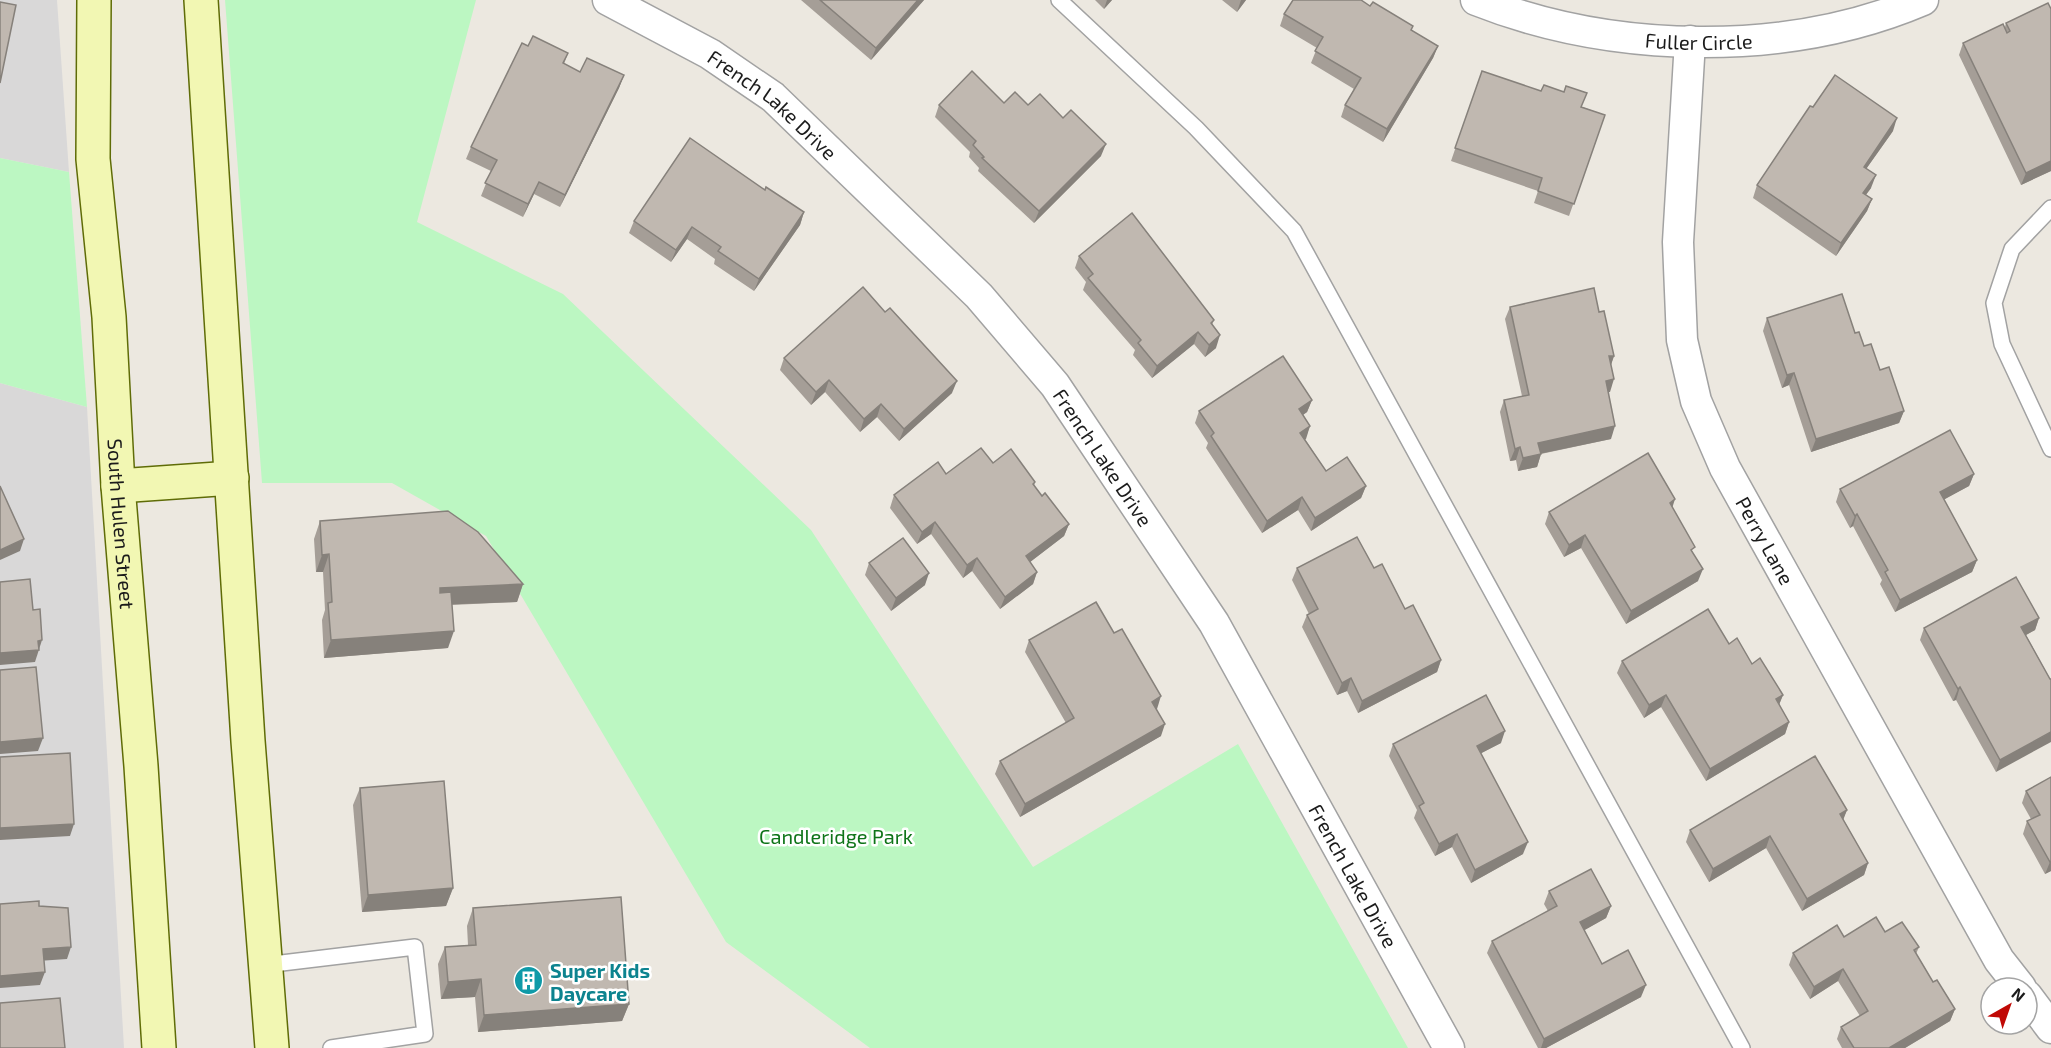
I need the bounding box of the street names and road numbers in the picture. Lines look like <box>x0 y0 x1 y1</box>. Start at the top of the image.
street label: Fuller Circle <box>1644 27 1753 54</box>
street label: French Lake Drive <box>704 44 842 164</box>
street label: French Lake Drive <box>1049 384 1158 531</box>
street label: South Hulen Street <box>103 438 140 610</box>
street label: Perry Lane <box>1731 492 1799 589</box>
street label: French Lake Drive <box>1304 800 1403 952</box>

